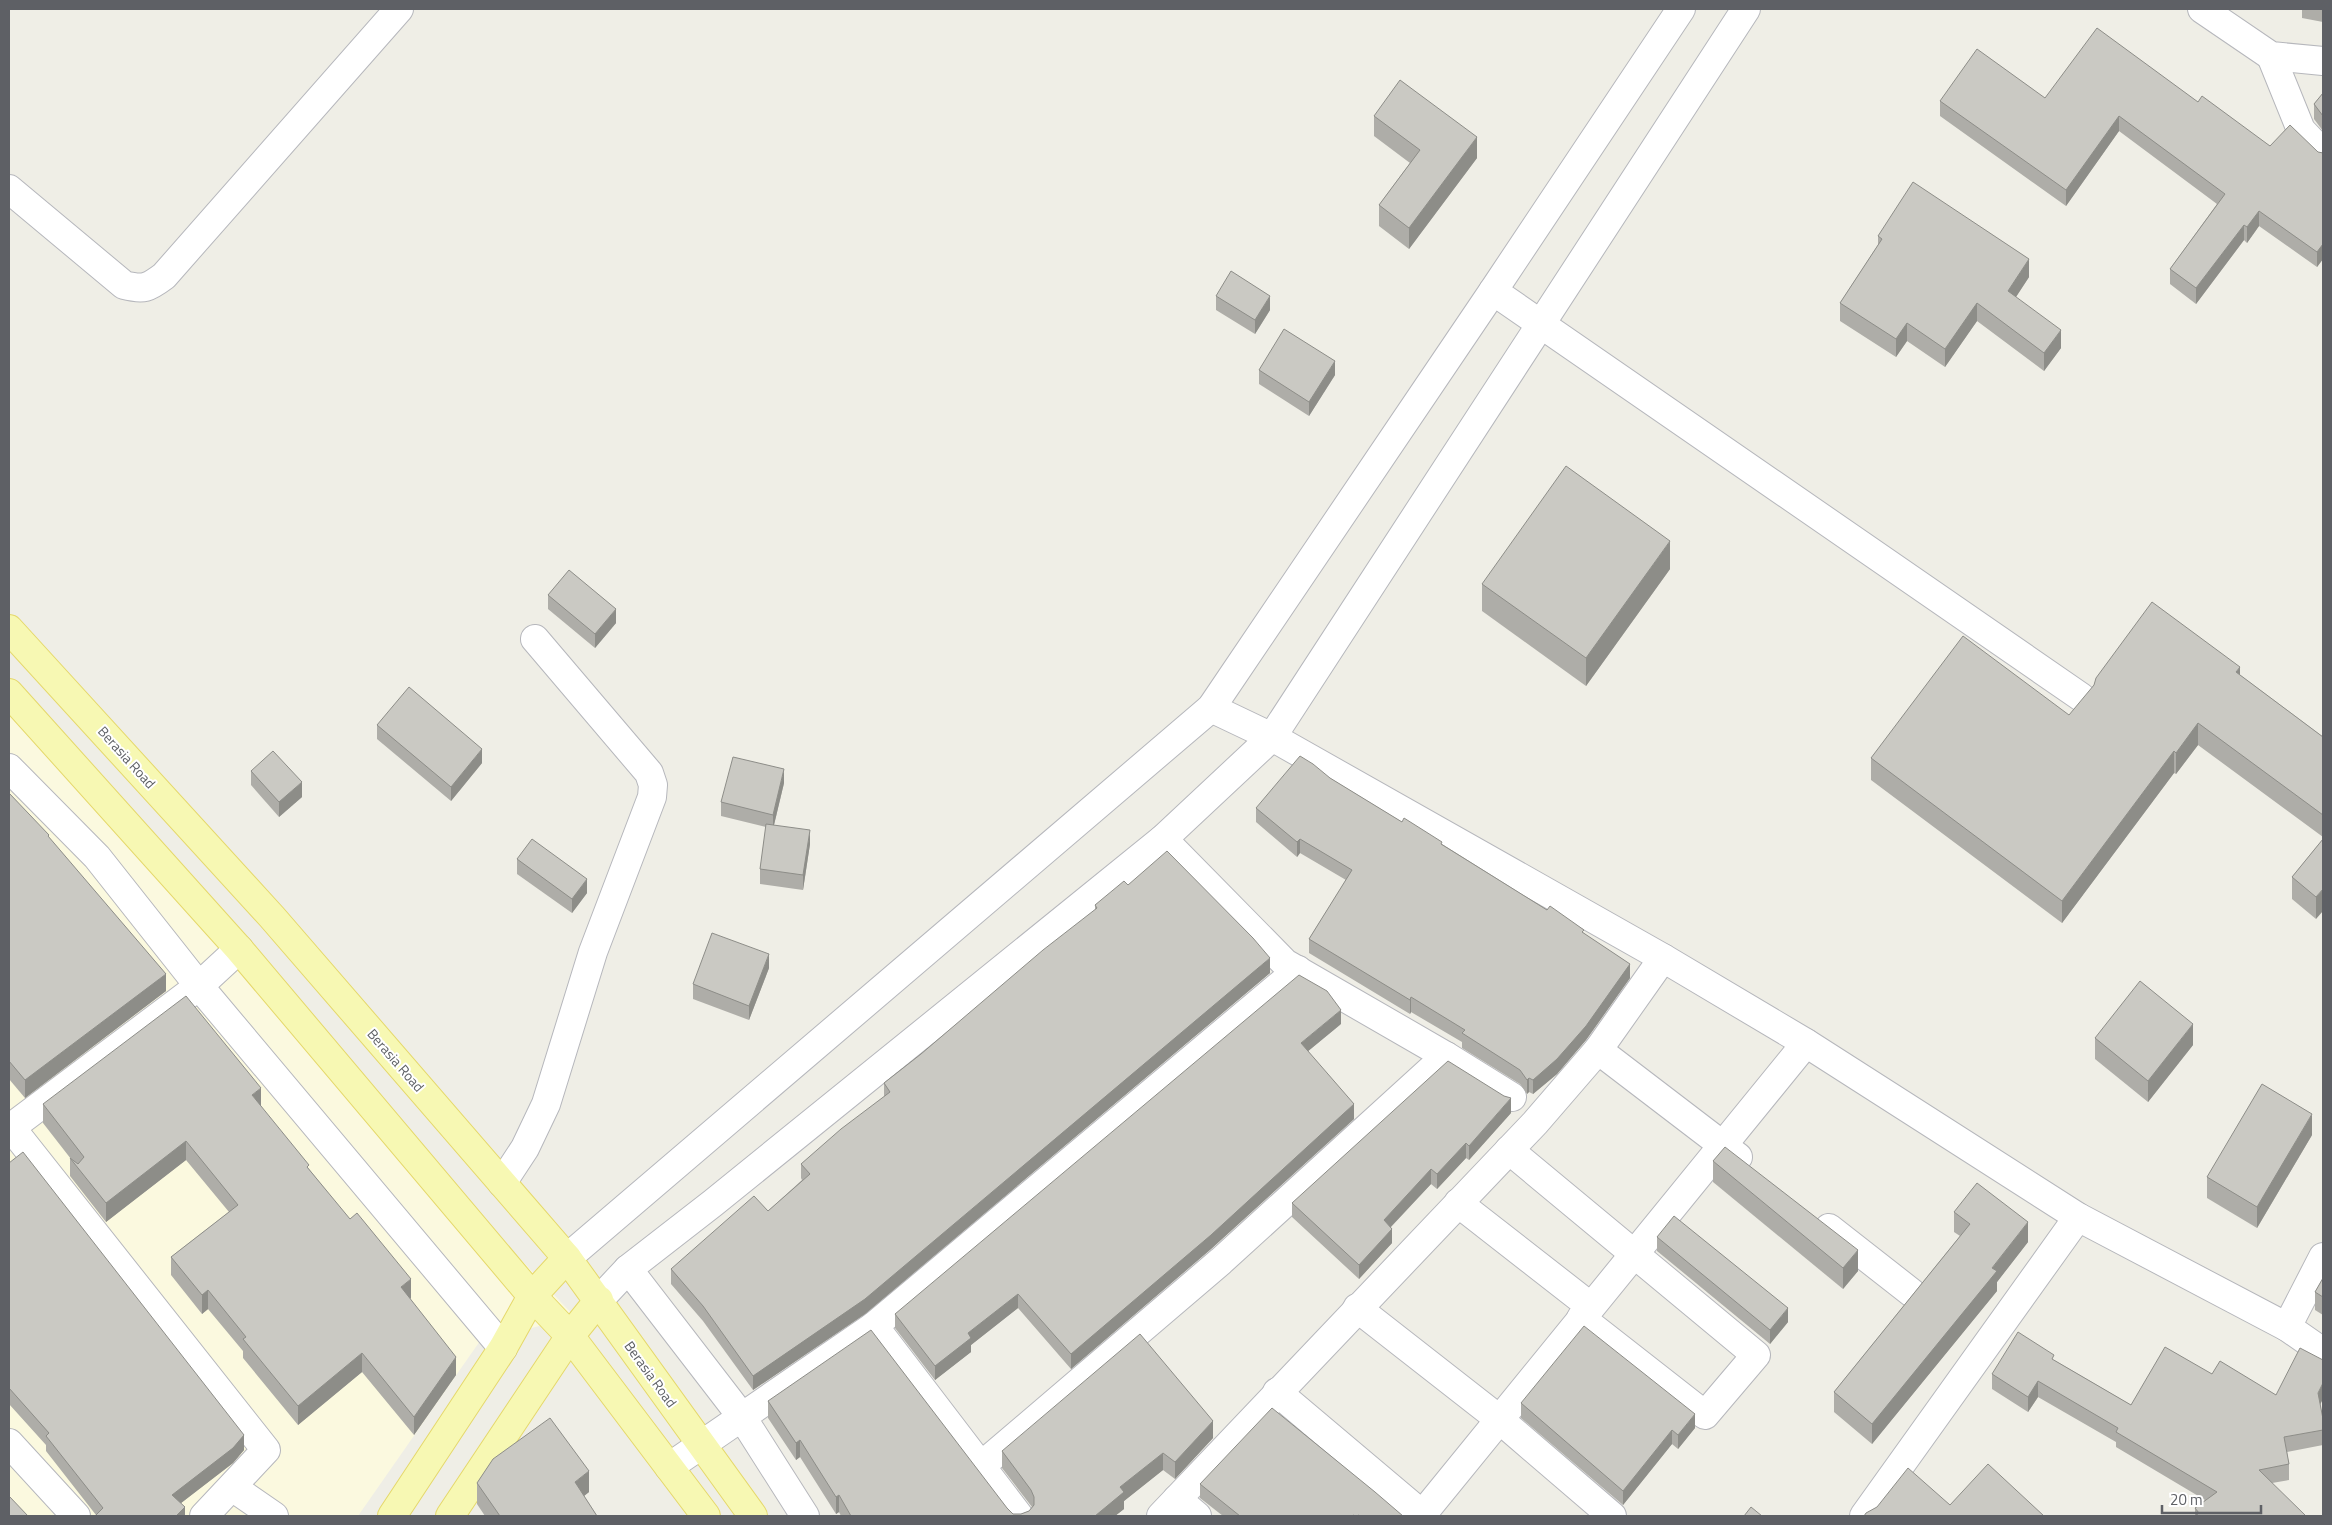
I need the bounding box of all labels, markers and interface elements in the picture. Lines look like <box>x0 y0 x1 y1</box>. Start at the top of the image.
street label: Berasia Road <box>93 721 161 793</box>
street label: Berasia Road <box>363 1024 429 1096</box>
street label: Berasia Road <box>620 1336 682 1412</box>
scale bar <box>2162 1482 2261 1514</box>
text: 20 m <box>2170 1488 2203 1511</box>

